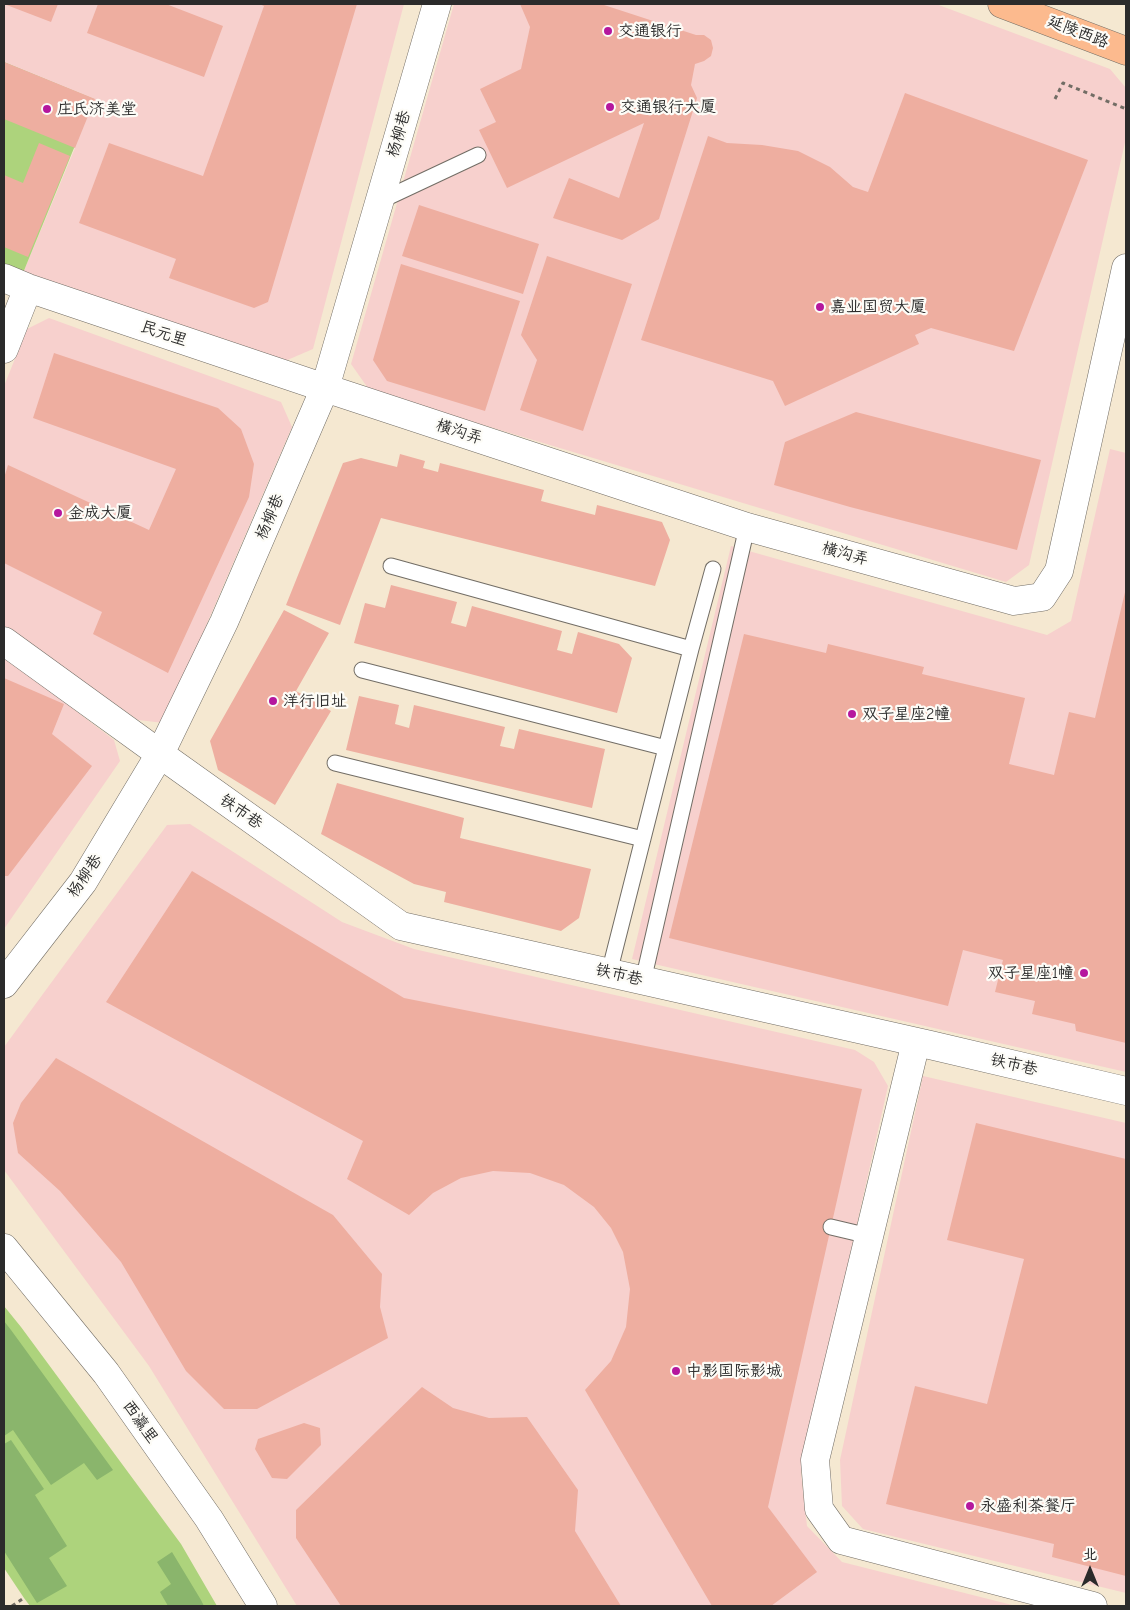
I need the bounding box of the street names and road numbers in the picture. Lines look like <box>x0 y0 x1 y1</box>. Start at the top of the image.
street label: 延陵西路 <box>1045 12 1111 52</box>
street label: 杨柳巷 <box>383 108 415 160</box>
street label: 民元里 <box>138 317 190 351</box>
street label: 横沟弄 <box>433 415 485 449</box>
street label: 杨柳巷 <box>252 491 288 543</box>
street label: 横沟弄 <box>819 539 871 569</box>
street label: 铁市巷 <box>216 790 266 834</box>
street label: 杨柳巷 <box>64 851 106 901</box>
street label: 铁市巷 <box>593 960 645 990</box>
street label: 铁市巷 <box>988 1050 1040 1080</box>
street label: 西瀛里 <box>118 1397 162 1447</box>

